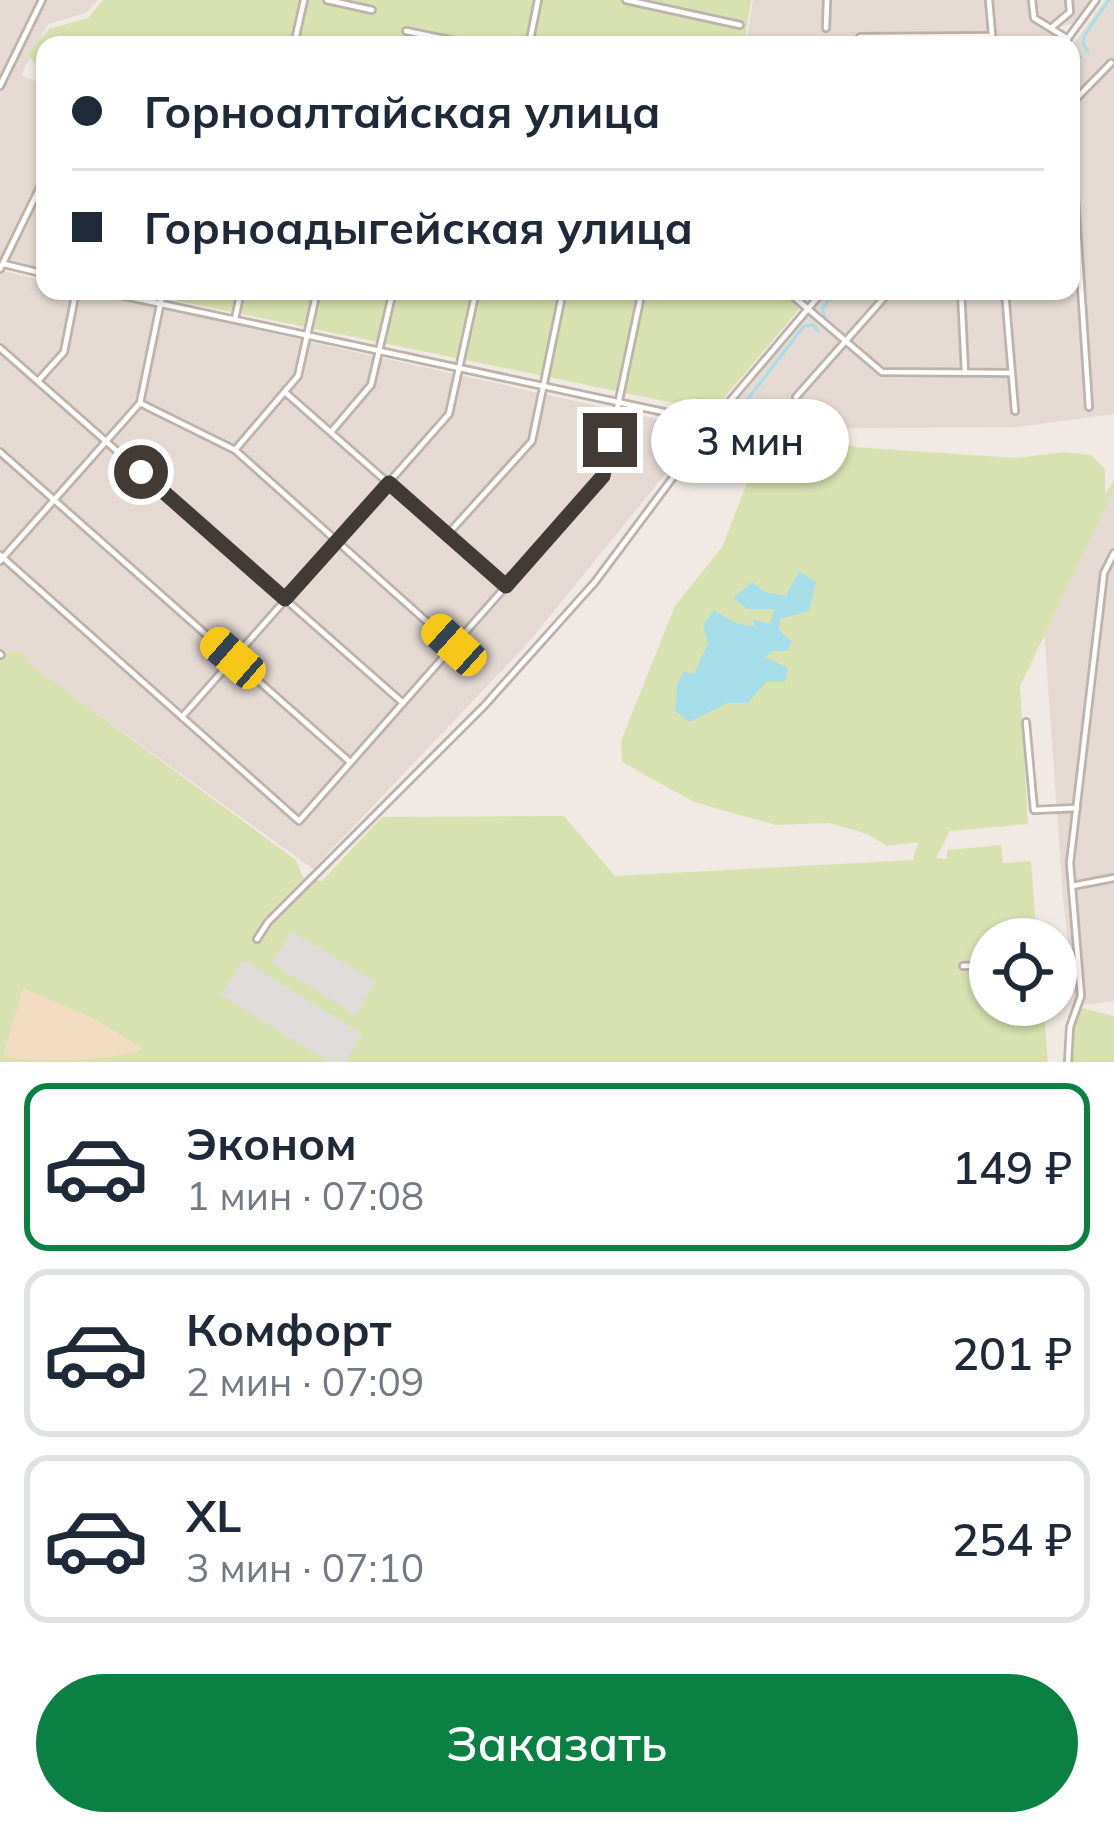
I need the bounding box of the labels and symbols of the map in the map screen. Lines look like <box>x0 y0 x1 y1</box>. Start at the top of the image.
callout: 3 мин <box>652 398 850 482</box>
route end <box>583 413 637 467</box>
route start <box>114 445 168 499</box>
car <box>415 608 493 682</box>
car <box>194 621 272 695</box>

